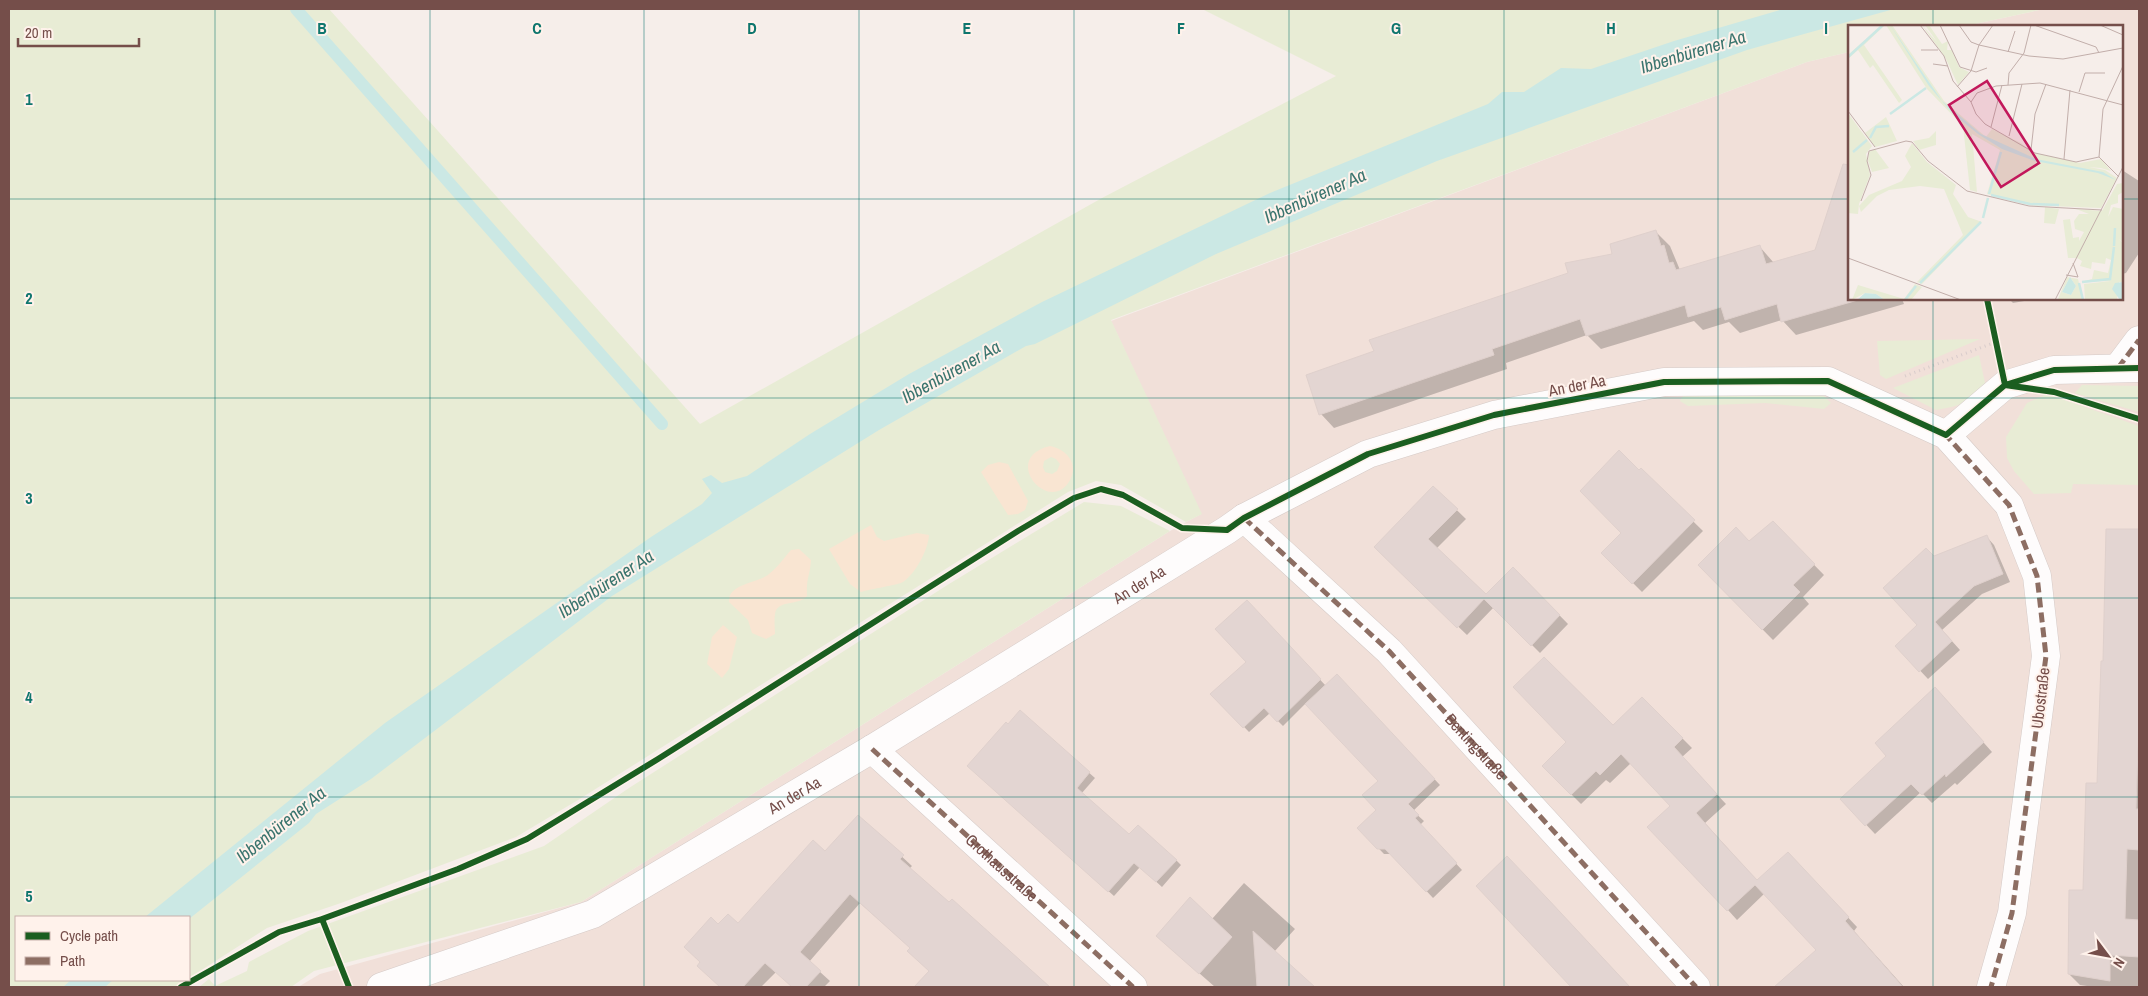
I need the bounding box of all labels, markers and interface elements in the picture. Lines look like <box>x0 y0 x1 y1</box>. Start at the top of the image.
scale bar <box>18 15 139 47</box>
text: B <box>317 17 327 39</box>
text: C <box>532 17 542 39</box>
text: D <box>747 17 757 39</box>
text: E <box>963 17 972 39</box>
text: F <box>1177 17 1185 39</box>
text: G <box>1391 17 1401 39</box>
text: H <box>1606 17 1616 39</box>
text: I <box>1824 17 1828 39</box>
text: 20 m <box>25 22 52 43</box>
water label: Ibbenbürener Aa <box>1637 24 1749 79</box>
inset map <box>1848 25 2123 300</box>
text: 1 <box>25 88 33 110</box>
water label: Ibbenbürener Aa <box>1260 162 1370 229</box>
text: 2 <box>25 287 33 309</box>
water label: Ibbenbürener Aa <box>897 334 1004 409</box>
street label: An der Aa <box>1546 369 1608 401</box>
text: 3 <box>25 487 33 509</box>
water label: Ibbenbürener Aa <box>553 543 658 624</box>
street label: An der Aa <box>1108 559 1170 609</box>
street label: Ubostraße <box>2025 666 2055 730</box>
text: 4 <box>25 686 33 708</box>
street label: Bentingstraße <box>1440 709 1512 784</box>
street label: An der Aa <box>763 770 825 820</box>
water label: Ibbenbürener Aa <box>230 781 331 869</box>
street label: Grothausstraße <box>961 829 1043 906</box>
text: 5 <box>25 885 33 907</box>
legend <box>15 916 190 981</box>
text: Cycle path <box>60 925 118 946</box>
north arrow <box>2083 931 2133 981</box>
text: Path <box>60 950 85 971</box>
text: N <box>2109 955 2129 971</box>

